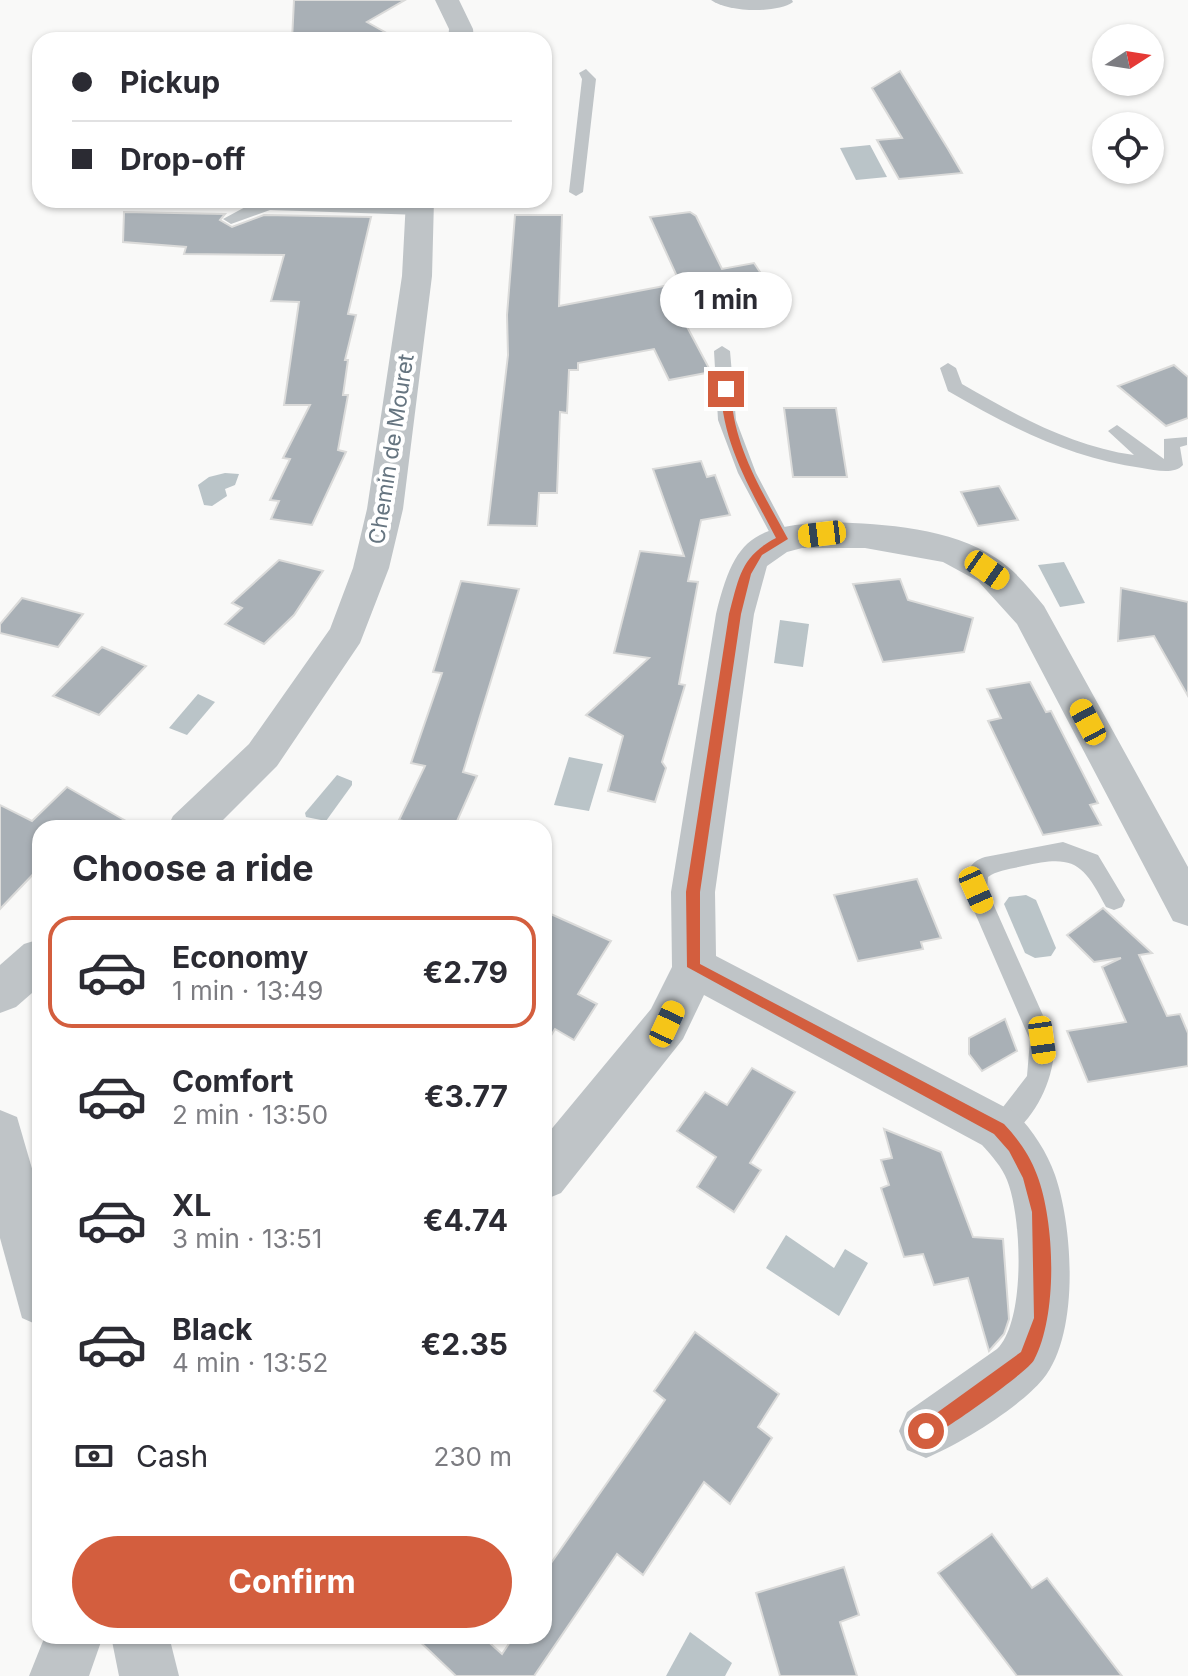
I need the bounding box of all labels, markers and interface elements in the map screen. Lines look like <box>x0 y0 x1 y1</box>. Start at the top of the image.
north arrow <box>1092 24 1164 96</box>
map controls <box>1092 24 1164 184</box>
text: Pickup <box>120 64 220 100</box>
button: locate <box>1092 112 1164 184</box>
text: Drop-off <box>120 141 246 177</box>
callout: 1 min <box>660 273 792 329</box>
text: 1 min <box>694 284 758 315</box>
street label: Chemin de Mouret <box>363 352 419 546</box>
route end <box>708 371 744 407</box>
car <box>797 519 847 549</box>
car <box>960 546 1014 594</box>
car <box>1066 695 1110 749</box>
text: Choose a ride <box>72 846 314 890</box>
car <box>955 863 997 917</box>
icon: car <box>76 936 148 1008</box>
text: Economy <box>172 939 308 975</box>
text: €2.79 <box>423 954 508 990</box>
text: 1 min · 13:49 <box>172 975 323 1006</box>
car <box>646 997 688 1051</box>
car <box>1027 1015 1057 1065</box>
icon: car <box>76 1060 148 1132</box>
text: Comfort <box>172 1063 293 1099</box>
text: €3.77 <box>424 1078 508 1114</box>
text: 2 min · 13:50 <box>172 1099 328 1130</box>
icon: car <box>76 1184 148 1256</box>
text: XL <box>172 1187 211 1223</box>
text: €4.74 <box>423 1202 508 1238</box>
text: 3 min · 13:51 <box>172 1223 322 1254</box>
icon: car <box>76 1308 148 1380</box>
text: Black <box>172 1311 252 1347</box>
text: €2.35 <box>421 1326 508 1362</box>
text: 4 min · 13:52 <box>172 1347 328 1378</box>
route start <box>908 1413 944 1449</box>
icon: cash <box>72 1434 116 1478</box>
text: Cash <box>136 1438 208 1474</box>
text: 230 m <box>434 1441 512 1472</box>
button: Confirm <box>72 1536 512 1628</box>

